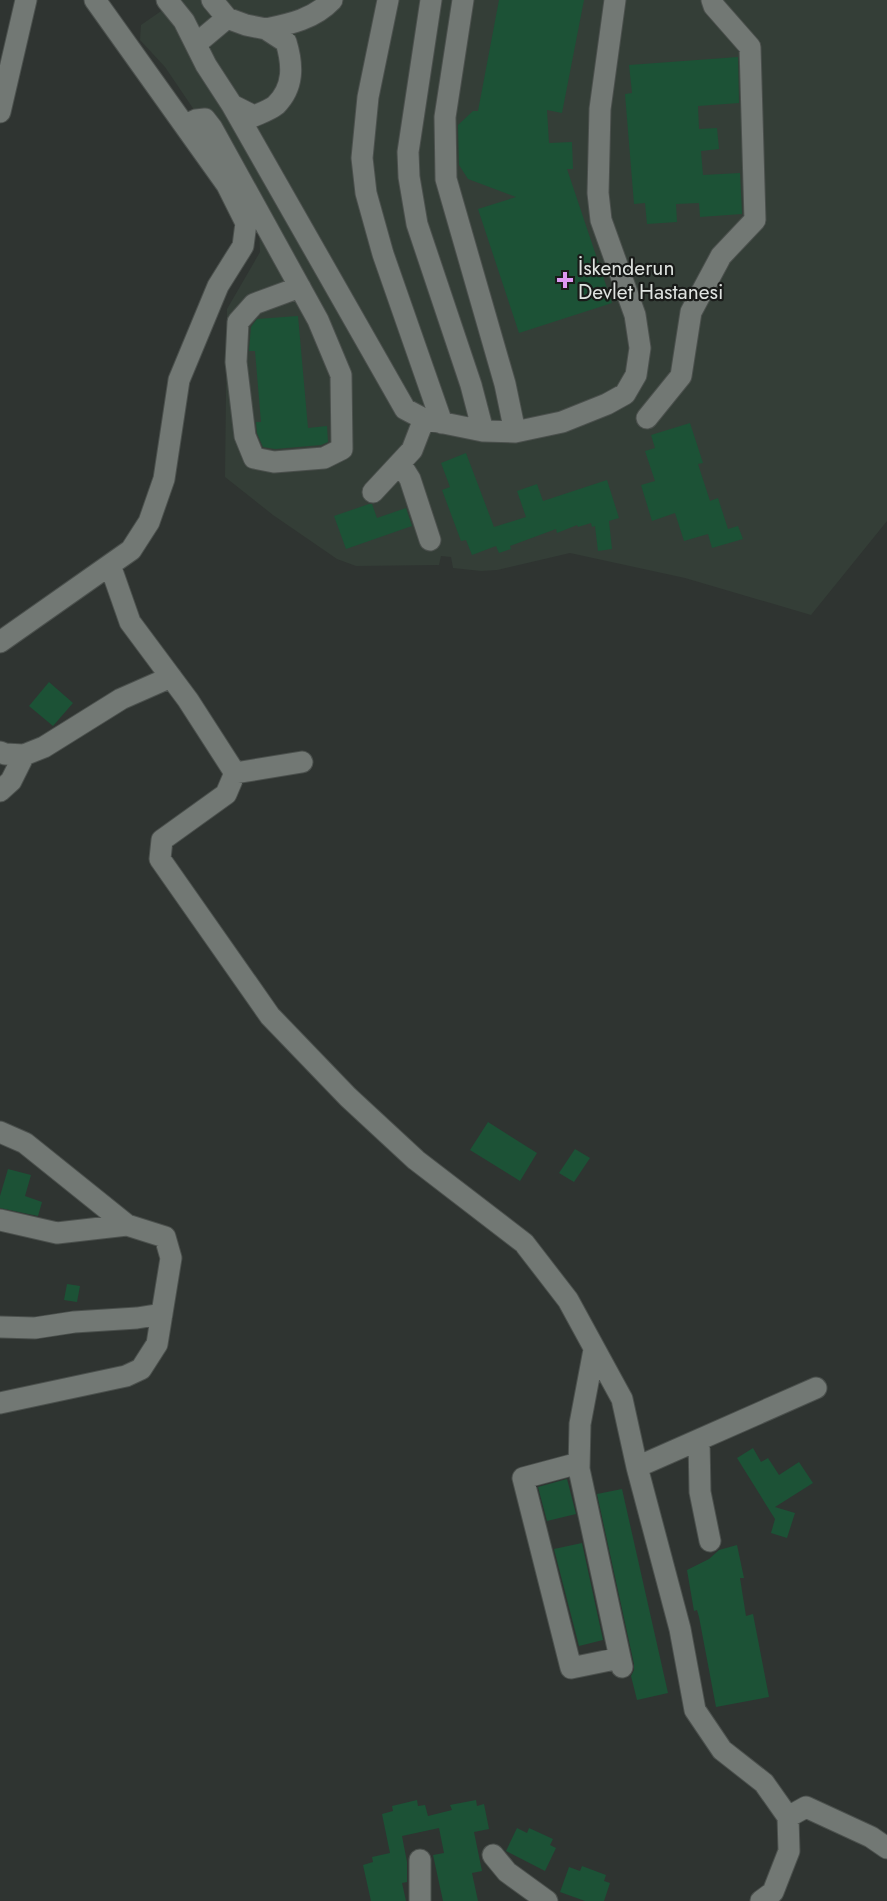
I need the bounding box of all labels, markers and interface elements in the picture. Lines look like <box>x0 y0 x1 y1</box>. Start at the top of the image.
place label: İskenderun Devlet Hastanesi <box>578 253 724 307</box>
marker: İskenderun Devlet Hastanesi <box>556 271 574 289</box>

